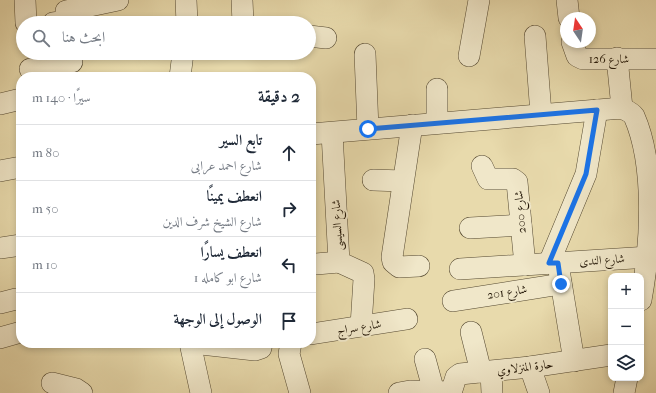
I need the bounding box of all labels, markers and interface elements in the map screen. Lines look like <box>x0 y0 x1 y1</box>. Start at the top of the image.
north arrow <box>560 12 596 48</box>
search box <box>16 16 316 60</box>
icon: search <box>30 27 52 49</box>
text: ابحث هنا <box>62 28 105 46</box>
street label: شارع 126 <box>589 52 629 70</box>
text: 2 دقيقة <box>258 86 300 106</box>
text: سيرًا · 140 m <box>32 90 91 105</box>
route start <box>359 120 377 138</box>
text: تابع السير <box>220 131 262 149</box>
icon: ahead <box>278 142 300 164</box>
text: 80 m <box>32 145 59 160</box>
text: شارع احمد عرابى <box>191 158 262 173</box>
text: انعطف يمينًا <box>207 187 262 205</box>
street label: شارع 200 <box>511 190 533 234</box>
icon: right <box>278 198 300 220</box>
street label: شارع السيسى <box>329 199 349 251</box>
text: 50 m <box>32 201 58 216</box>
text: شارع الشيخ شرف الدين <box>162 214 262 229</box>
text: انعطف يسارًا <box>201 243 262 261</box>
street label: شارع الندى <box>579 251 626 273</box>
icon: left <box>278 254 300 276</box>
text: 10 m <box>32 257 57 272</box>
text: شارع ابو كامله 1 <box>194 270 262 285</box>
map controls <box>608 273 644 381</box>
button: + <box>608 273 644 309</box>
route end <box>552 275 570 293</box>
street label: شارع 201 <box>486 282 529 306</box>
button: − <box>608 309 644 345</box>
text: الوصول إلى الوجهة <box>173 310 262 328</box>
icon: arrive <box>278 310 300 332</box>
street label: شارع سراج <box>336 317 383 341</box>
button: layers <box>608 345 644 381</box>
street label: حارة المنزلاوي <box>496 357 554 380</box>

